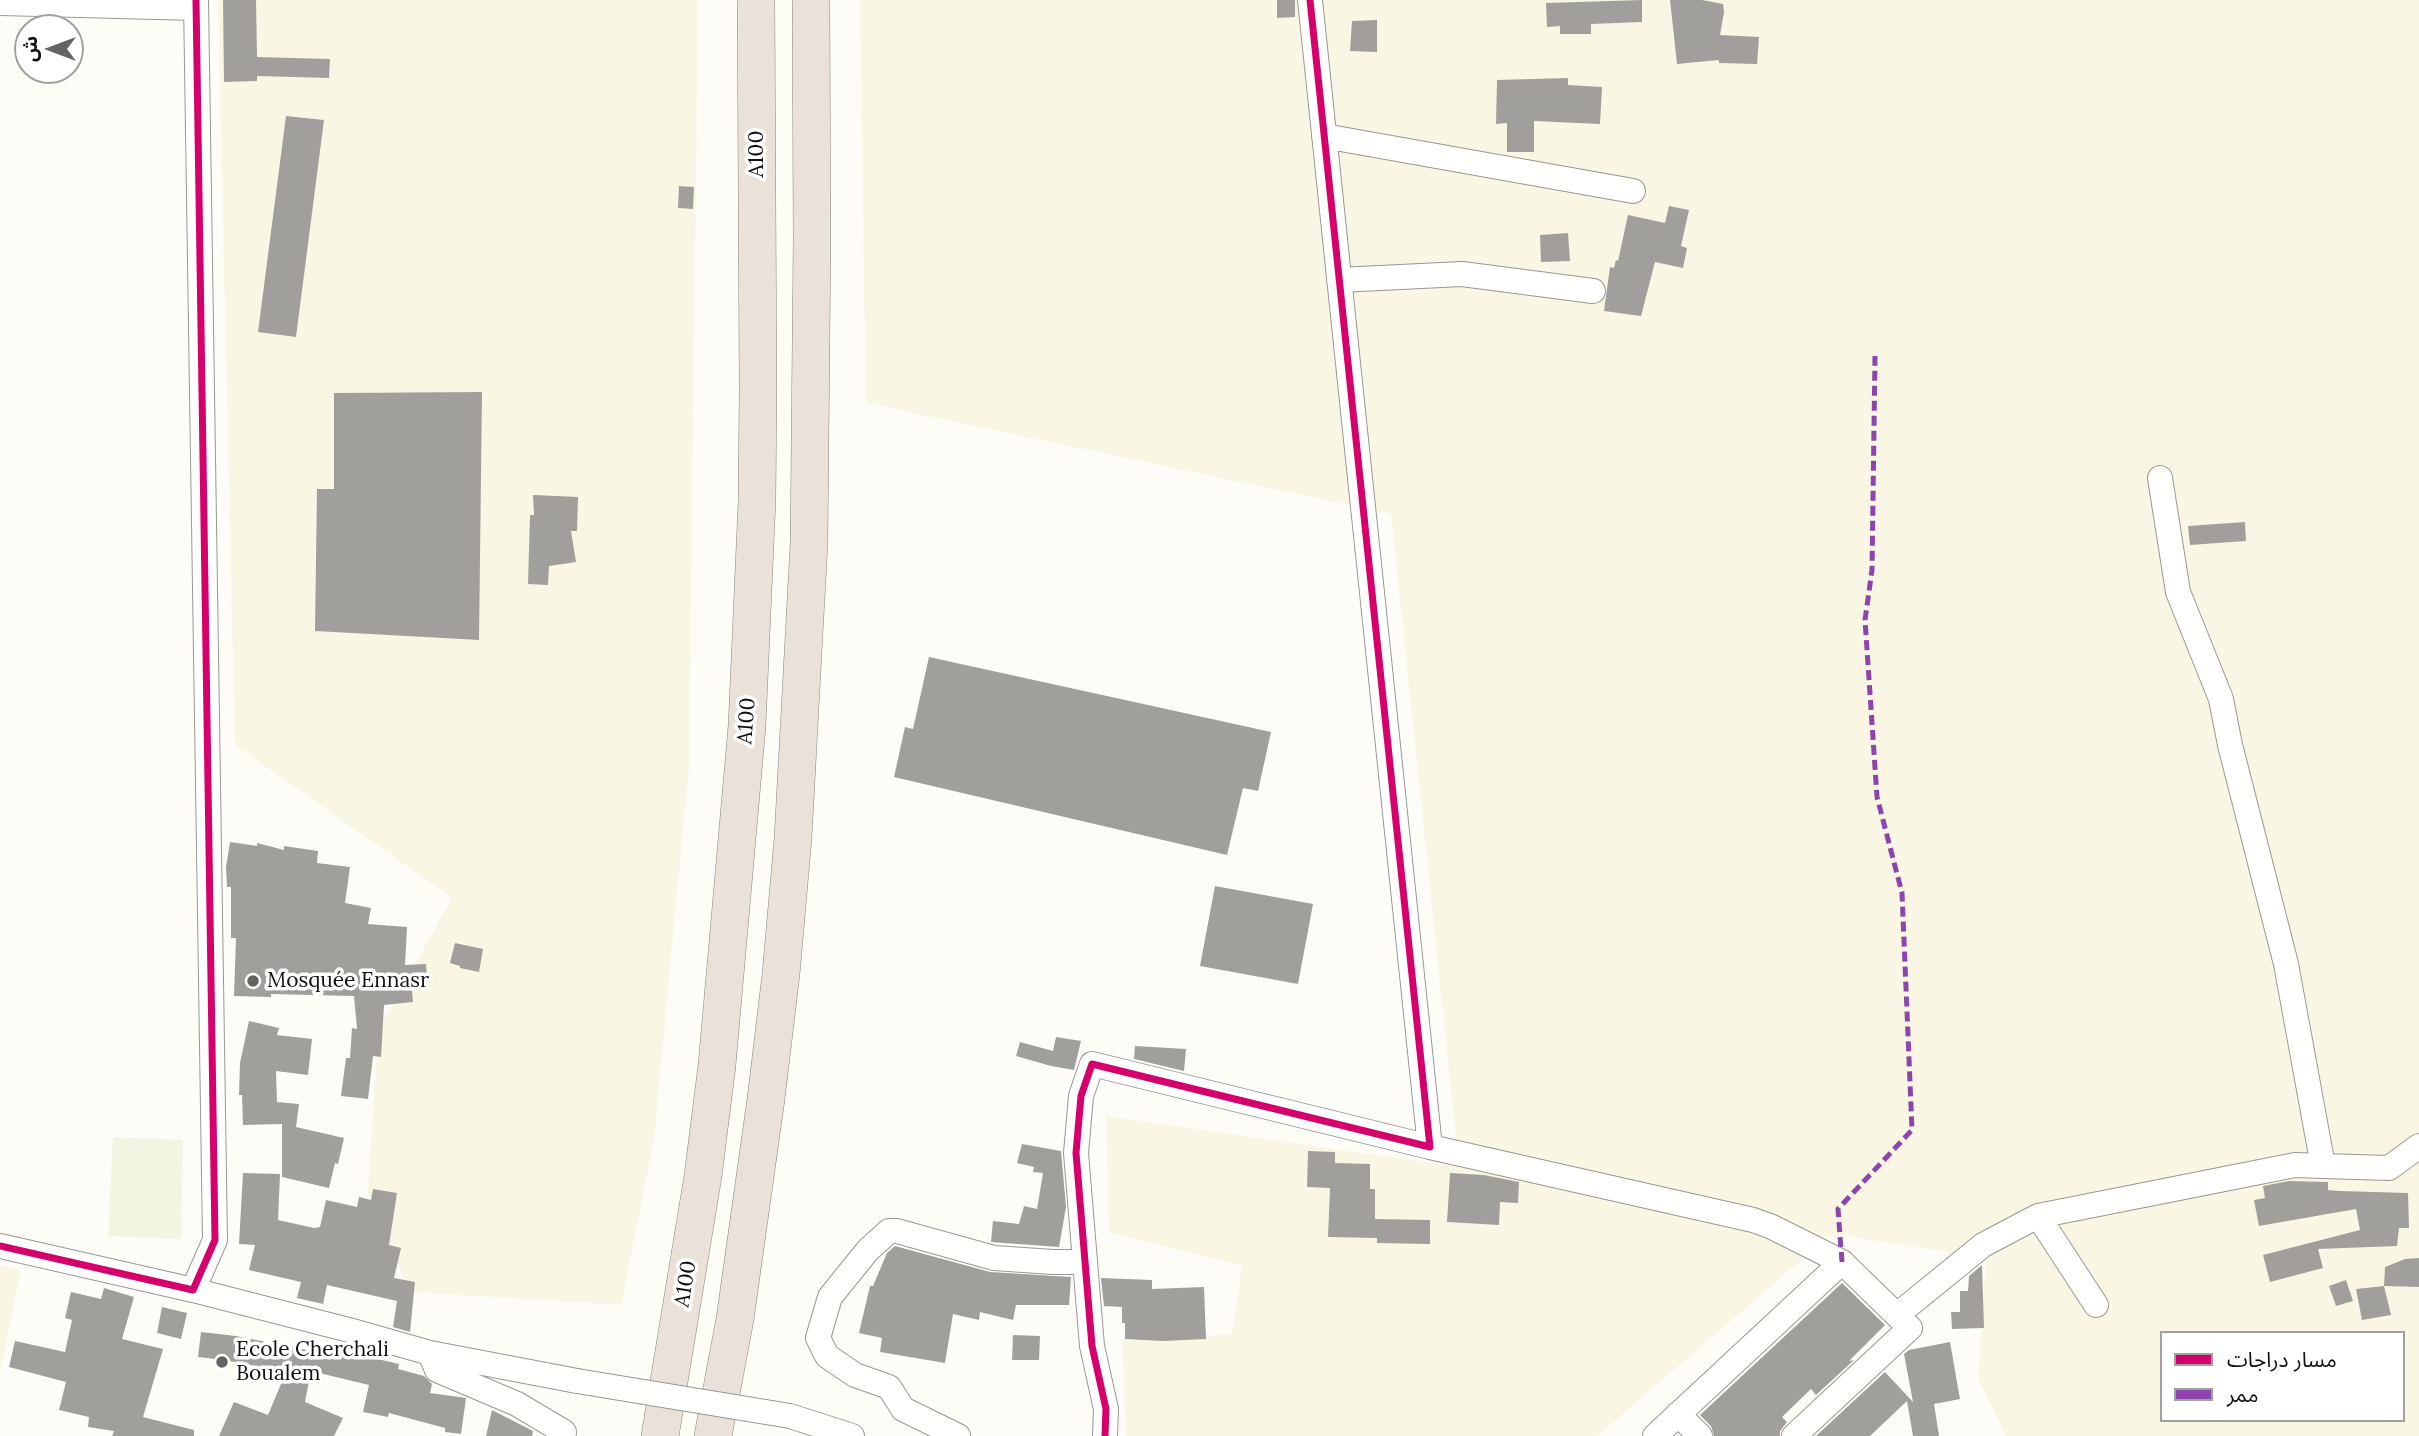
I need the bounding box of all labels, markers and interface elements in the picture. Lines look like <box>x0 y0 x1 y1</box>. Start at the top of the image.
north arrow <box>14 14 84 84</box>
text: ش <box>18 36 42 62</box>
street label: A100 <box>744 131 770 177</box>
street label: A100 <box>733 697 761 745</box>
place label: Mosquée Ennasr <box>267 968 429 994</box>
marker: Mosquée Ennasr <box>245 973 261 989</box>
street label: A100 <box>670 1259 702 1309</box>
legend <box>2160 1331 2405 1422</box>
place label: Ecole Cherchali Boualem <box>236 1337 389 1387</box>
text: مسار دراجات <box>2227 1346 2337 1373</box>
marker: Ecole Cherchali Boualem <box>214 1354 230 1370</box>
text: ممر <box>2227 1381 2258 1408</box>

